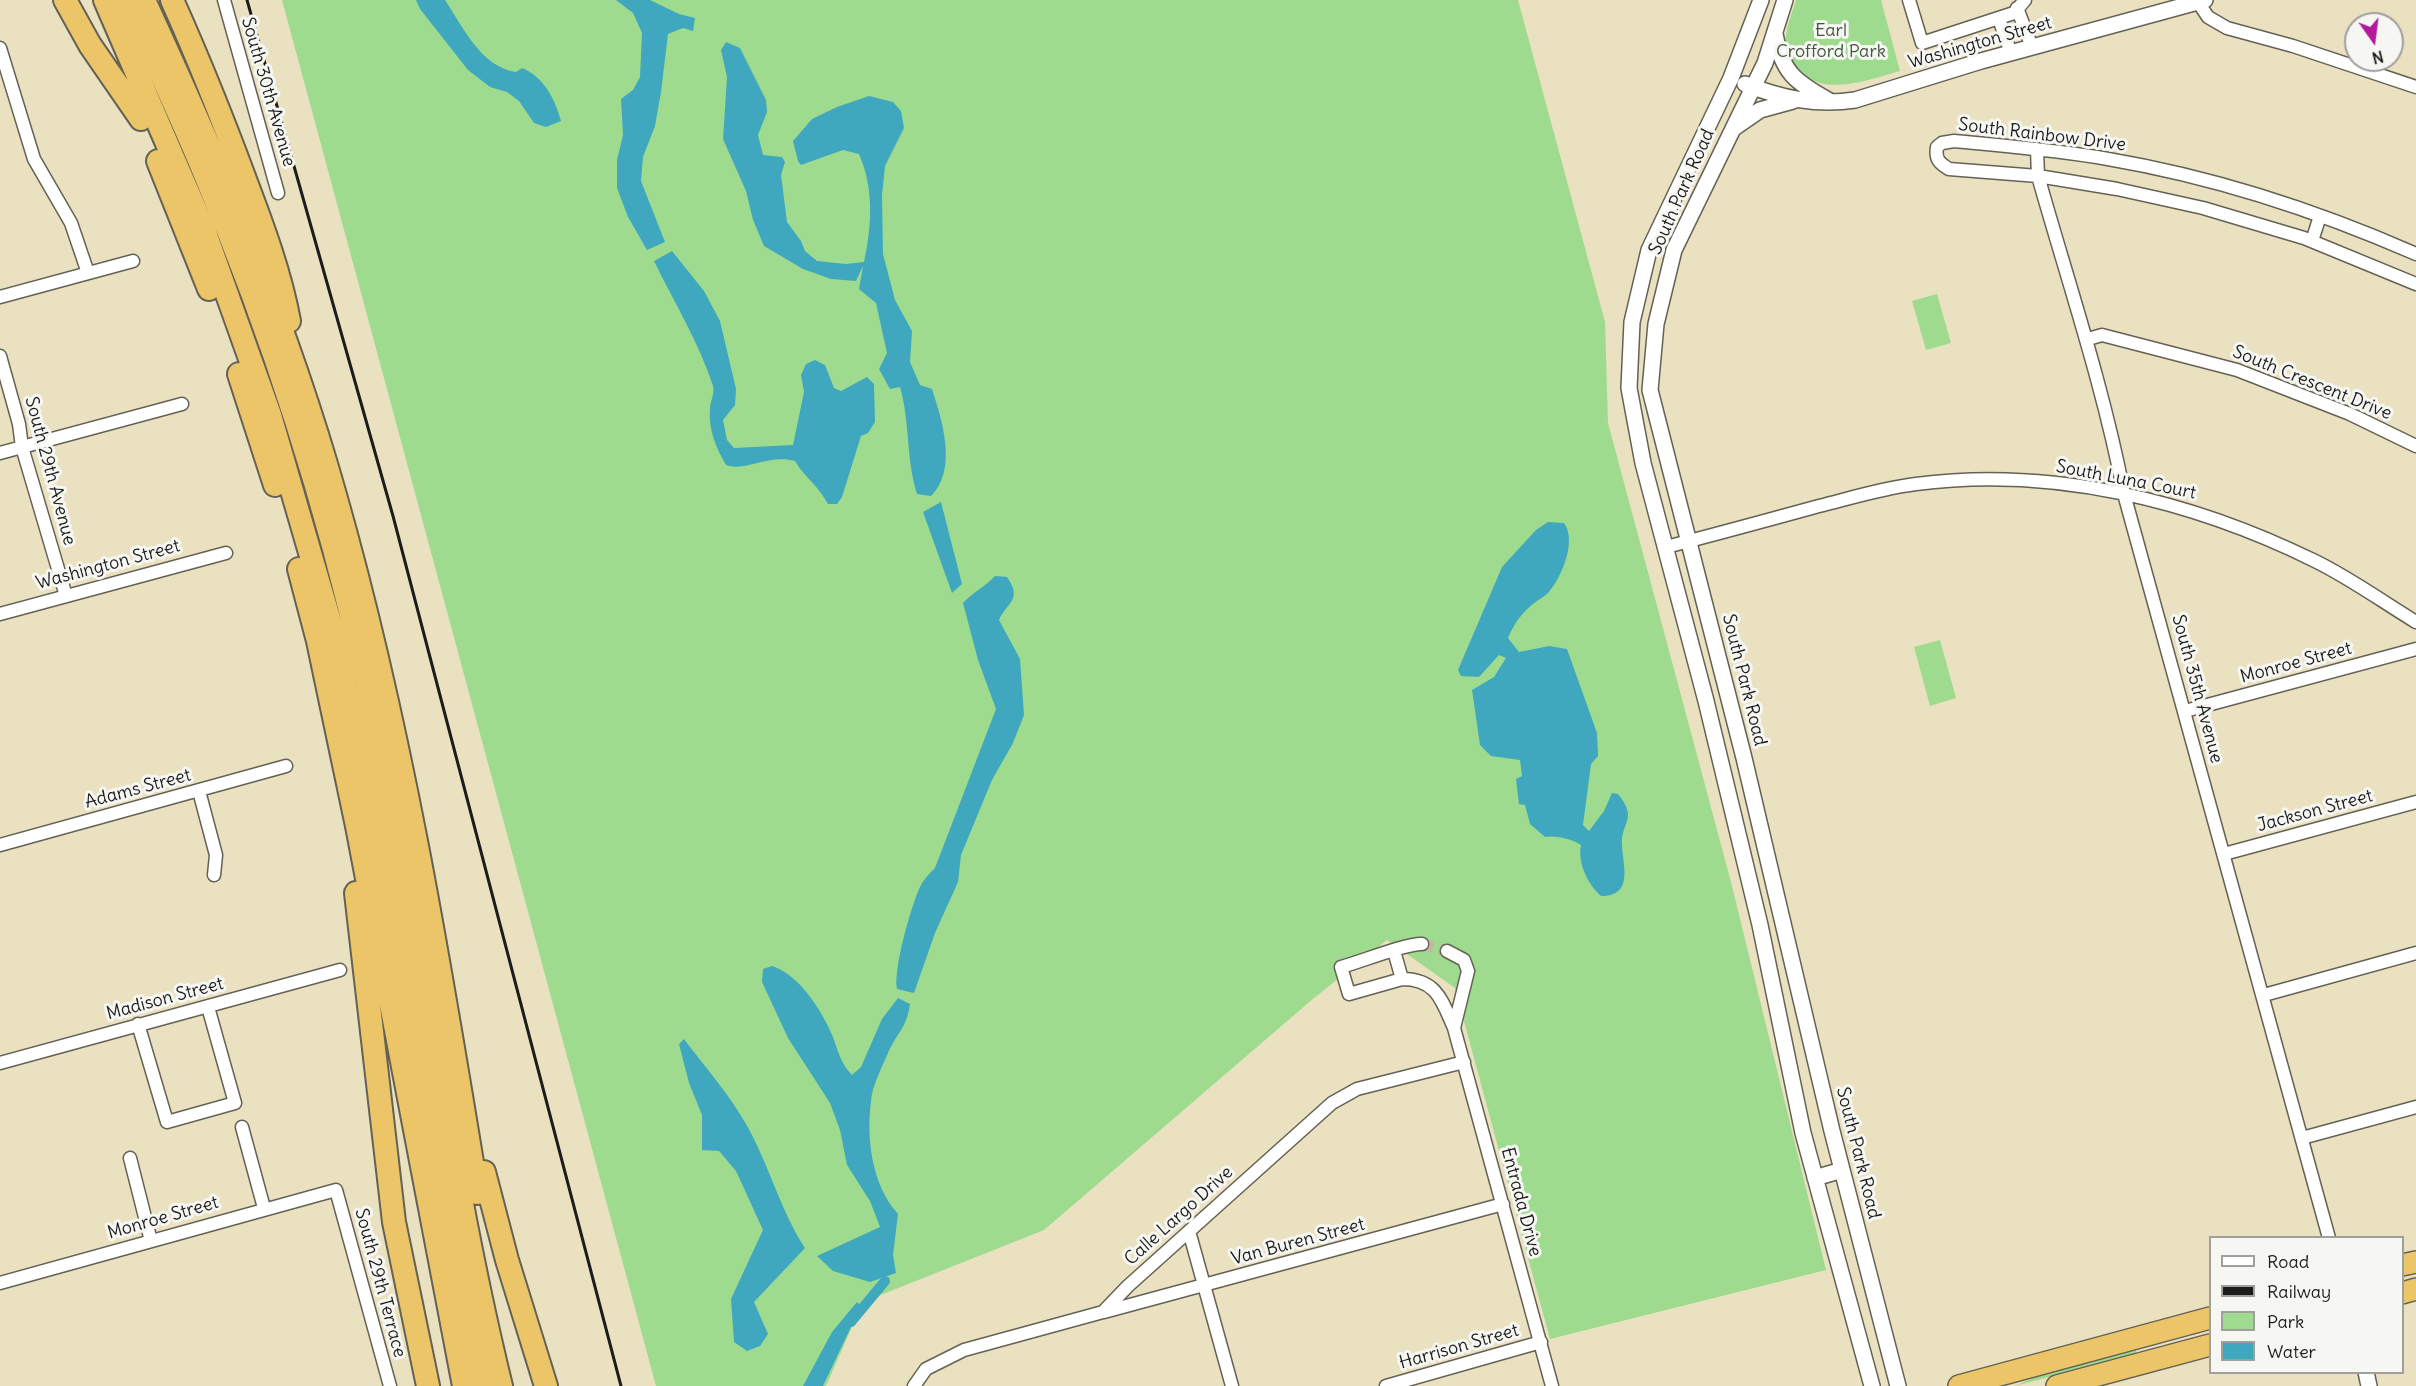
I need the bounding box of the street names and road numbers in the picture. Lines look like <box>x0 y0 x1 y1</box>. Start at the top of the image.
street label: Washington Street <box>1906 12 2054 74</box>
street label: South 30th Avenue <box>236 15 300 169</box>
street label: South Rainbow Drive <box>1957 114 2127 156</box>
street label: South Park Road <box>1645 126 1719 258</box>
street label: South Crescent Drive <box>2229 341 2395 425</box>
street label: South 29th Avenue <box>20 394 80 548</box>
street label: South Luna Court <box>2054 456 2198 504</box>
street label: Washington Street <box>34 535 182 595</box>
street label: South Park Road <box>1717 612 1771 748</box>
street label: South 35th Avenue <box>2167 612 2227 766</box>
street label: Monroe Street <box>2238 638 2354 688</box>
street label: Adams Street <box>83 764 193 814</box>
street label: Jackson Street <box>2255 785 2375 837</box>
street label: Madison Street <box>104 973 226 1025</box>
street label: South Park Road <box>1831 1085 1885 1221</box>
street label: Entrada Drive <box>1496 1145 1546 1259</box>
street label: Calle Largo Drive <box>1120 1162 1238 1270</box>
street label: Monroe Street <box>105 1192 221 1244</box>
street label: South 29th Terrace <box>350 1206 410 1360</box>
street label: Van Buren Street <box>1229 1214 1367 1270</box>
street label: Harrison Street <box>1397 1320 1521 1374</box>

